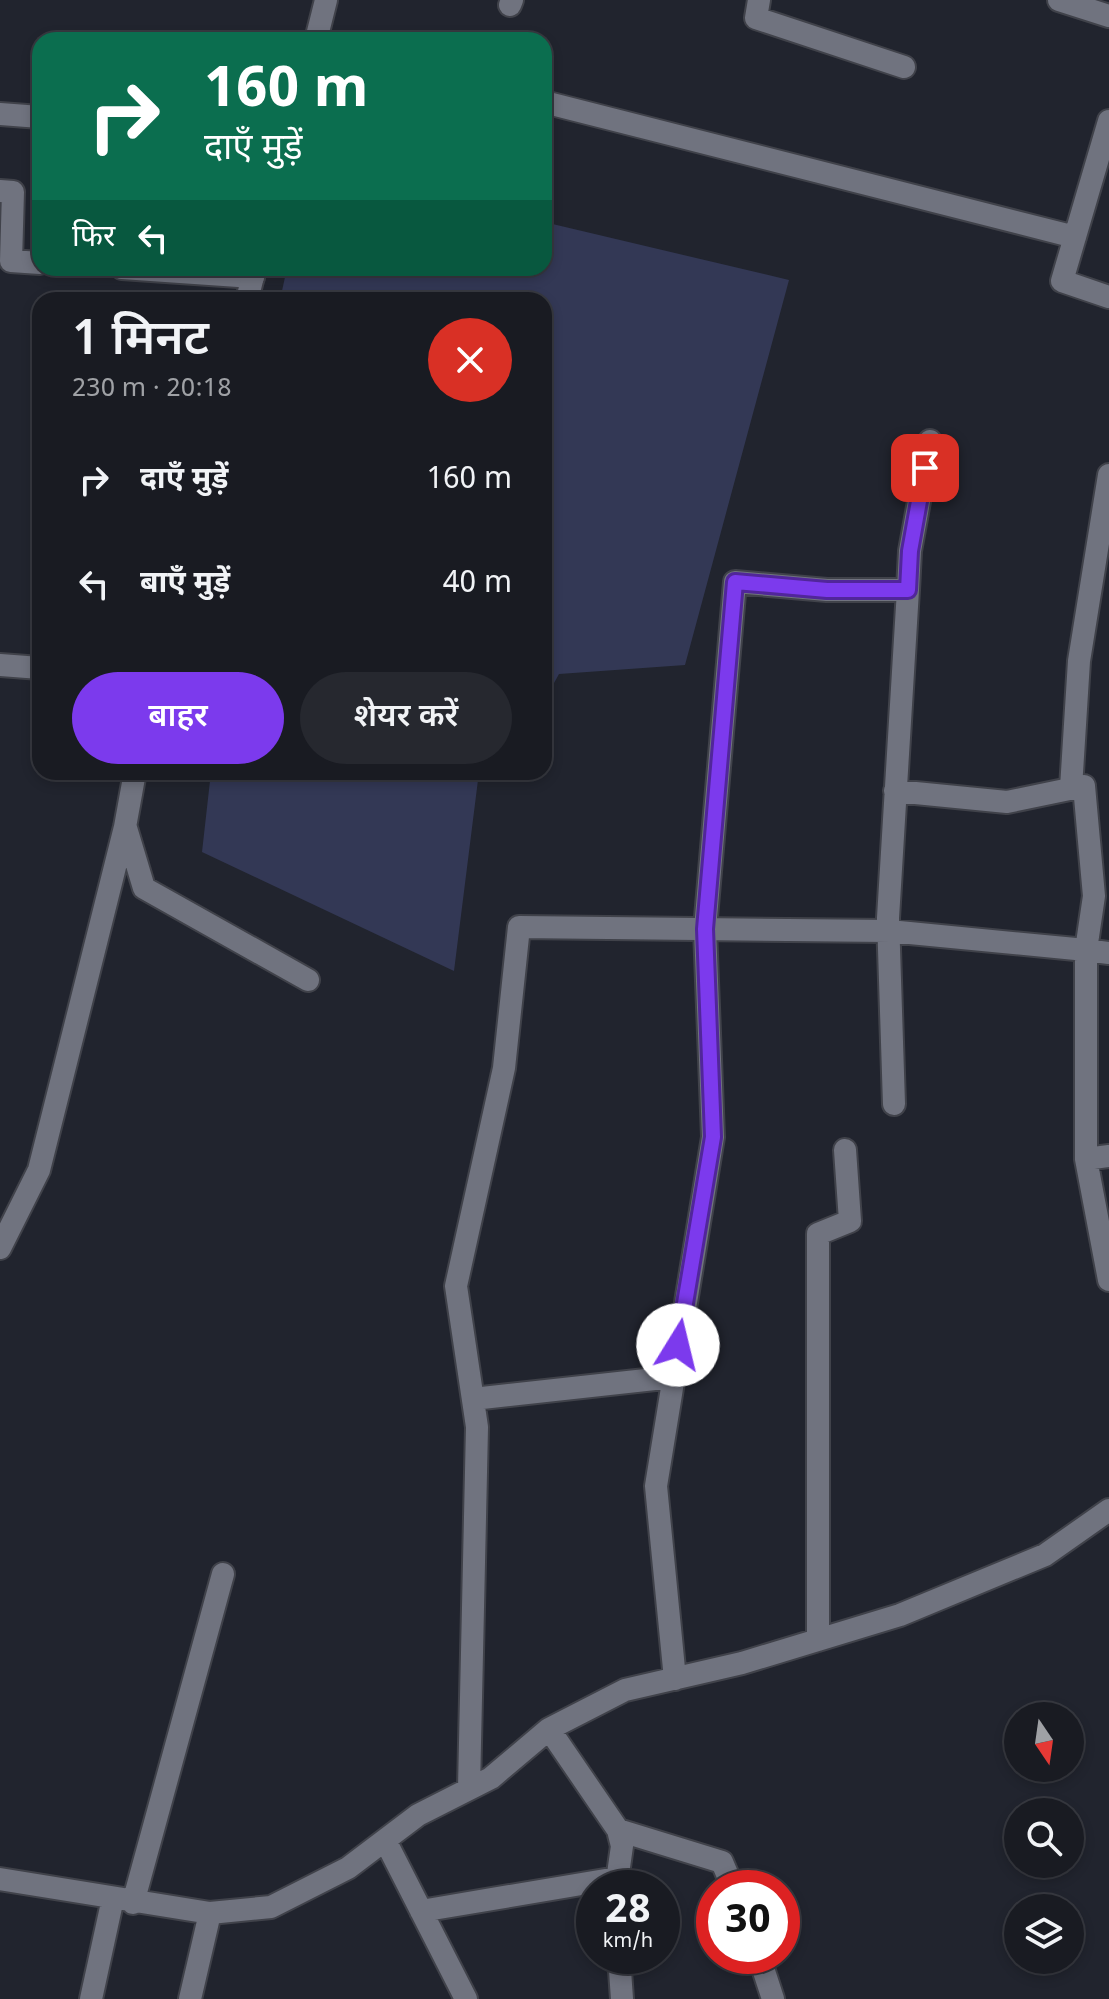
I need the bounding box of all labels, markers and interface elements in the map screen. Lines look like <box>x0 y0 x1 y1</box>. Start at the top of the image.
text: 160 m <box>204 56 368 129</box>
icon: right <box>72 64 176 168</box>
text: दाएँ मुड़ें <box>204 127 303 174</box>
icon: left <box>131 216 175 260</box>
text: फिर <box>72 219 115 258</box>
text: 1 मिनट <box>72 311 209 374</box>
button: close <box>428 318 512 402</box>
text: 230 m · 20:18 <box>72 373 231 407</box>
pin <box>891 434 959 502</box>
icon: arrive <box>903 446 947 490</box>
icon: right <box>72 458 116 502</box>
text: दाएँ मुड़ें <box>140 461 228 500</box>
text: 160 m <box>427 461 512 500</box>
icon: left <box>72 562 116 606</box>
text: बाएँ मुड़ें <box>140 565 230 604</box>
text: 40 m <box>443 565 512 604</box>
button: बाहर <box>72 672 284 764</box>
button: शेयर करें <box>300 672 512 764</box>
position arrow <box>636 1303 720 1387</box>
north arrow <box>1004 1702 1084 1782</box>
map controls <box>1004 1702 1084 1974</box>
button: search <box>1004 1798 1084 1878</box>
speed limit sign: 30 <box>696 1870 800 1974</box>
text: 28 <box>605 1886 651 1938</box>
button: layers <box>1004 1894 1084 1974</box>
text: km/h <box>603 1929 653 1955</box>

